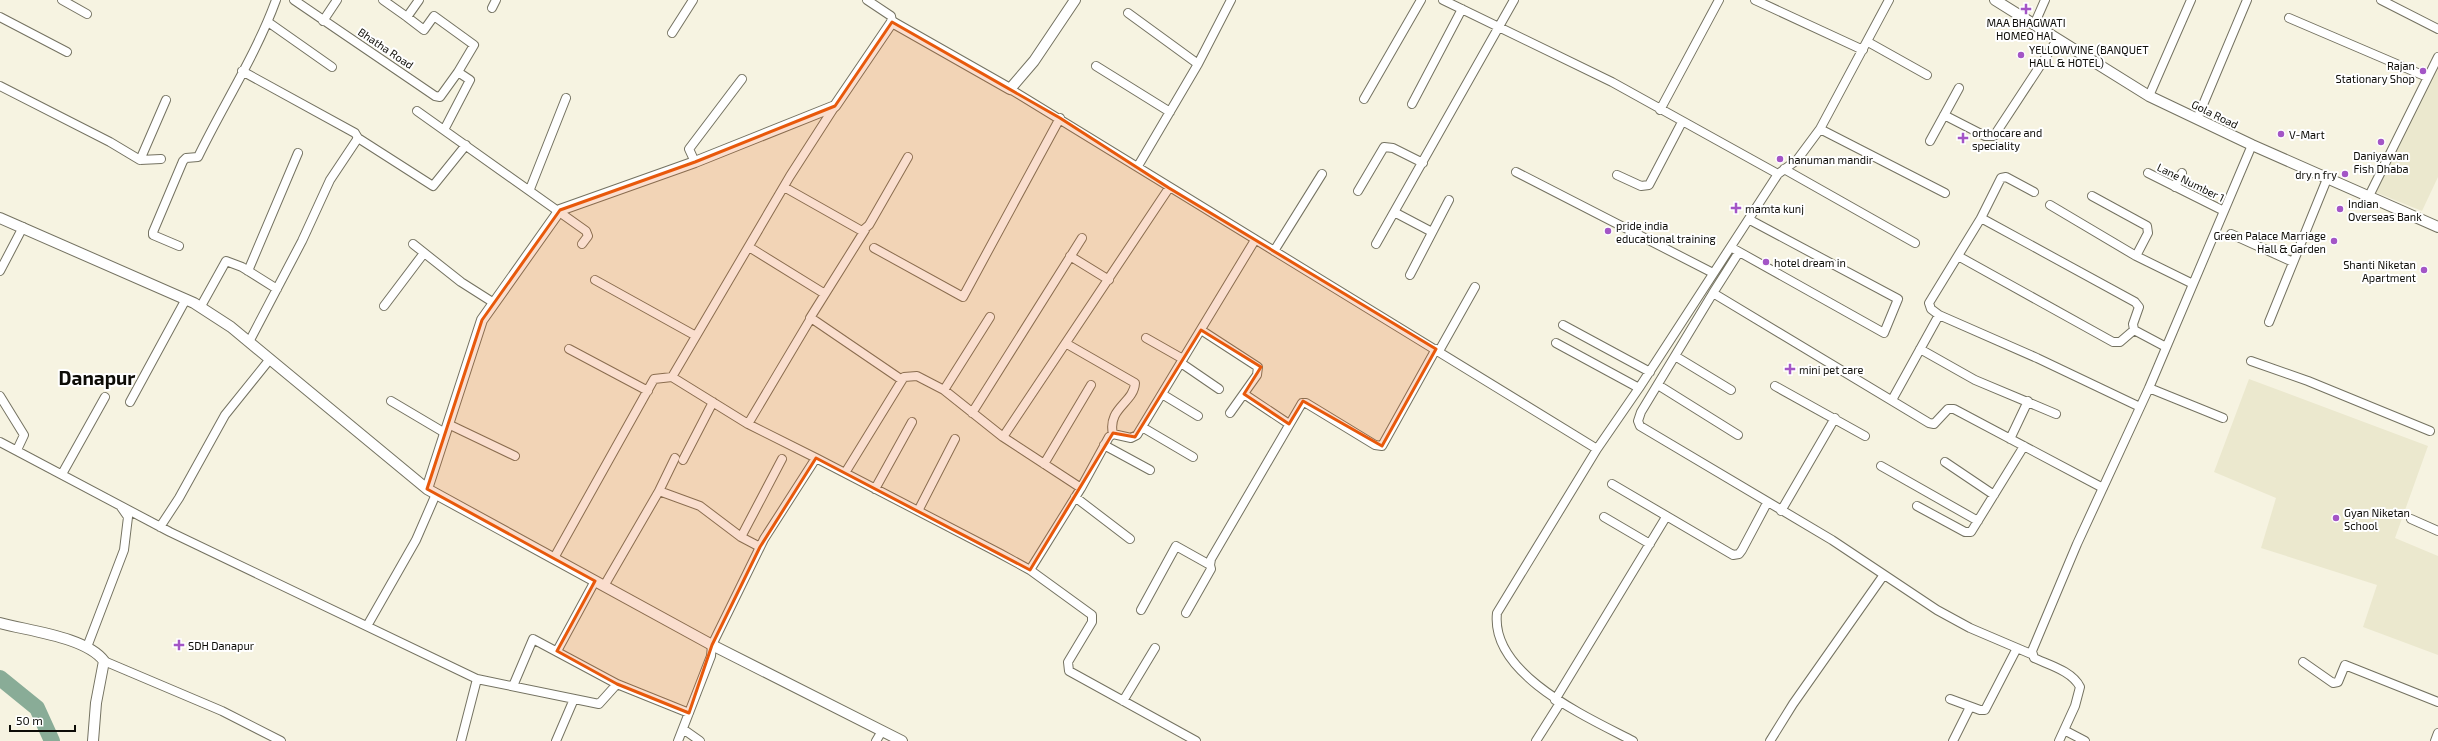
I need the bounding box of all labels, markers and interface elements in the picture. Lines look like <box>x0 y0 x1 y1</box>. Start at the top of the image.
marker: MAA BHAGWATI HOMEO HAL <box>2021 4 2031 14</box>
place label: MAA BHAGWATI HOMEO HAL <box>1986 16 2066 42</box>
street label: Bhatha Road <box>356 25 416 71</box>
place label: YELLOWVINE (BANQUET HALL & HOTEL) <box>2029 43 2149 69</box>
marker: YELLOWVINE (BANQUET HALL & HOTEL) <box>2016 50 2026 60</box>
place label: Rajan Stationary Shop <box>2335 59 2415 85</box>
marker: Rajan Stationary Shop <box>2418 66 2428 76</box>
street label: Gola Road <box>2190 97 2240 131</box>
place label: orthocare and speciality <box>1972 126 2042 152</box>
place label: V-Mart <box>2289 128 2325 141</box>
marker: V-Mart <box>2276 129 2286 139</box>
marker: orthocare and speciality <box>1957 132 1969 144</box>
marker: Daniyawan Fish Dhaba <box>2376 137 2386 147</box>
place label: Daniyawan Fish Dhaba <box>2353 149 2409 175</box>
place label: hanuman mandir <box>1788 153 1874 166</box>
marker: hanuman mandir <box>1775 154 1785 164</box>
street label: Lane Number 1 <box>2155 160 2227 204</box>
place label: dry n fry <box>2295 168 2337 181</box>
marker: dry n fry <box>2340 169 2350 179</box>
place label: Indian Overseas Bank <box>2348 197 2422 223</box>
marker: mamta kunj <box>1730 202 1742 214</box>
place label: mamta kunj <box>1745 202 1804 216</box>
marker: Indian Overseas Bank <box>2335 204 2345 214</box>
place label: pride india educational training <box>1616 219 1716 245</box>
marker: pride india educational training <box>1603 226 1613 236</box>
place label: Green Palace Marriage Hall & Garden <box>2213 229 2326 255</box>
marker: Green Palace Marriage Hall & Garden <box>2329 236 2339 246</box>
place label: hotel dream in <box>1774 256 1846 269</box>
marker: hotel dream in <box>1761 257 1771 267</box>
place label: Shanti Niketan Apartment <box>2343 258 2416 284</box>
marker: Shanti Niketan Apartment <box>2419 265 2429 275</box>
marker: mini pet care <box>1784 363 1796 375</box>
place label: mini pet care <box>1799 363 1864 376</box>
district label: Danapur <box>59 366 135 389</box>
place label: Gyan Niketan School <box>2344 506 2410 532</box>
marker: Gyan Niketan School <box>2331 513 2341 523</box>
marker: SDH Danapur <box>173 639 185 651</box>
place label: SDH Danapur <box>188 639 255 652</box>
scale bar <box>10 707 75 733</box>
text: 50 m <box>16 713 43 727</box>

